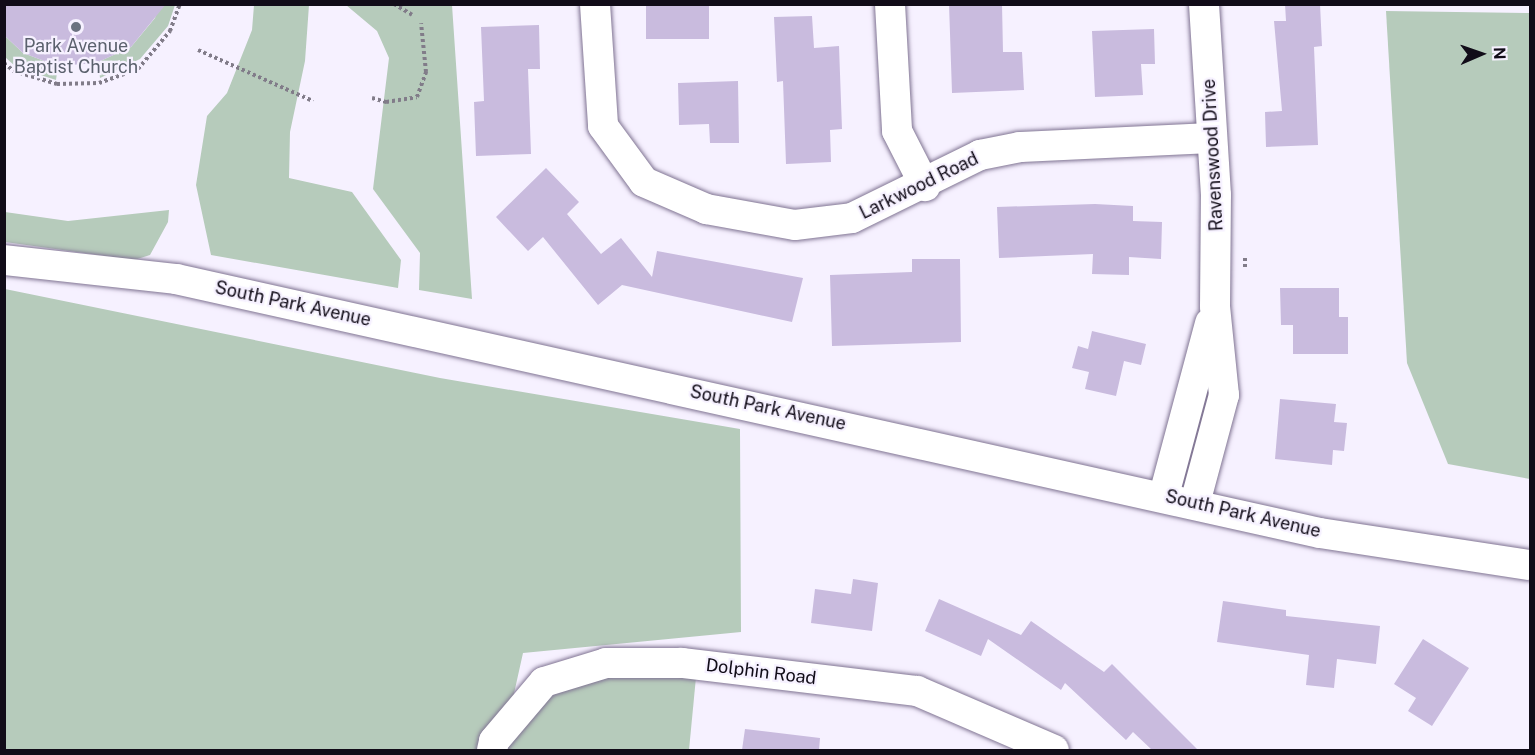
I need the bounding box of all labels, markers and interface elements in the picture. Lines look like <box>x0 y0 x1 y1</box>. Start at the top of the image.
marker: Park Avenue Baptist Church <box>69 20 83 34</box>
north arrow <box>1451 24 1511 84</box>
place label: Park Avenue Baptist Church <box>14 36 138 78</box>
text: N <box>1490 47 1509 60</box>
street label: Ravenswood Drive <box>1198 78 1228 232</box>
street label: Larkwood Road <box>856 148 982 224</box>
street label: South Park Avenue <box>213 277 373 331</box>
street label: South Park Avenue <box>688 381 848 435</box>
street label: South Park Avenue <box>1163 486 1323 542</box>
street label: Dolphin Road <box>705 655 817 689</box>

